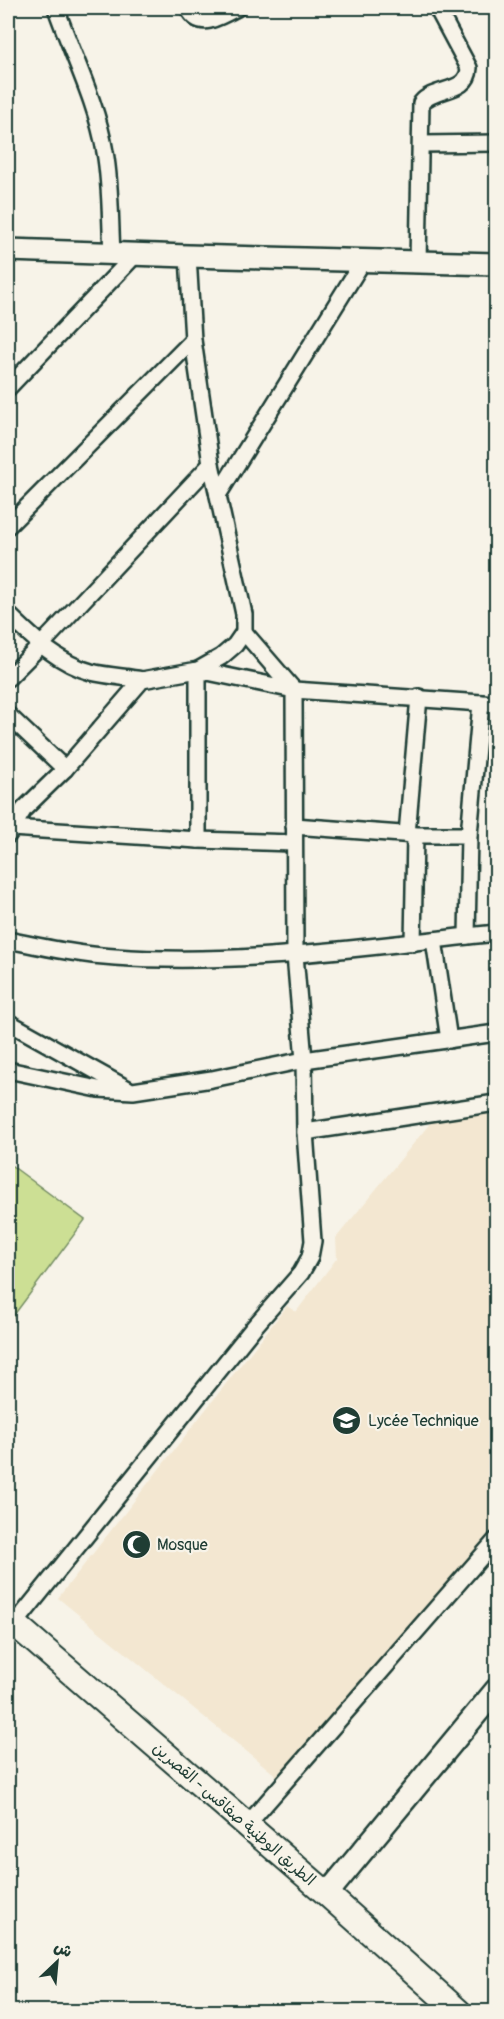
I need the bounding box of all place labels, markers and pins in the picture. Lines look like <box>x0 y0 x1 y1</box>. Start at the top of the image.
school or university icon: Lycée Technique <box>331 1405 363 1437</box>
place label: Lycée Technique <box>368 1411 479 1431</box>
mosque icon: Mosque <box>120 1529 152 1561</box>
place label: Mosque <box>157 1535 208 1555</box>

